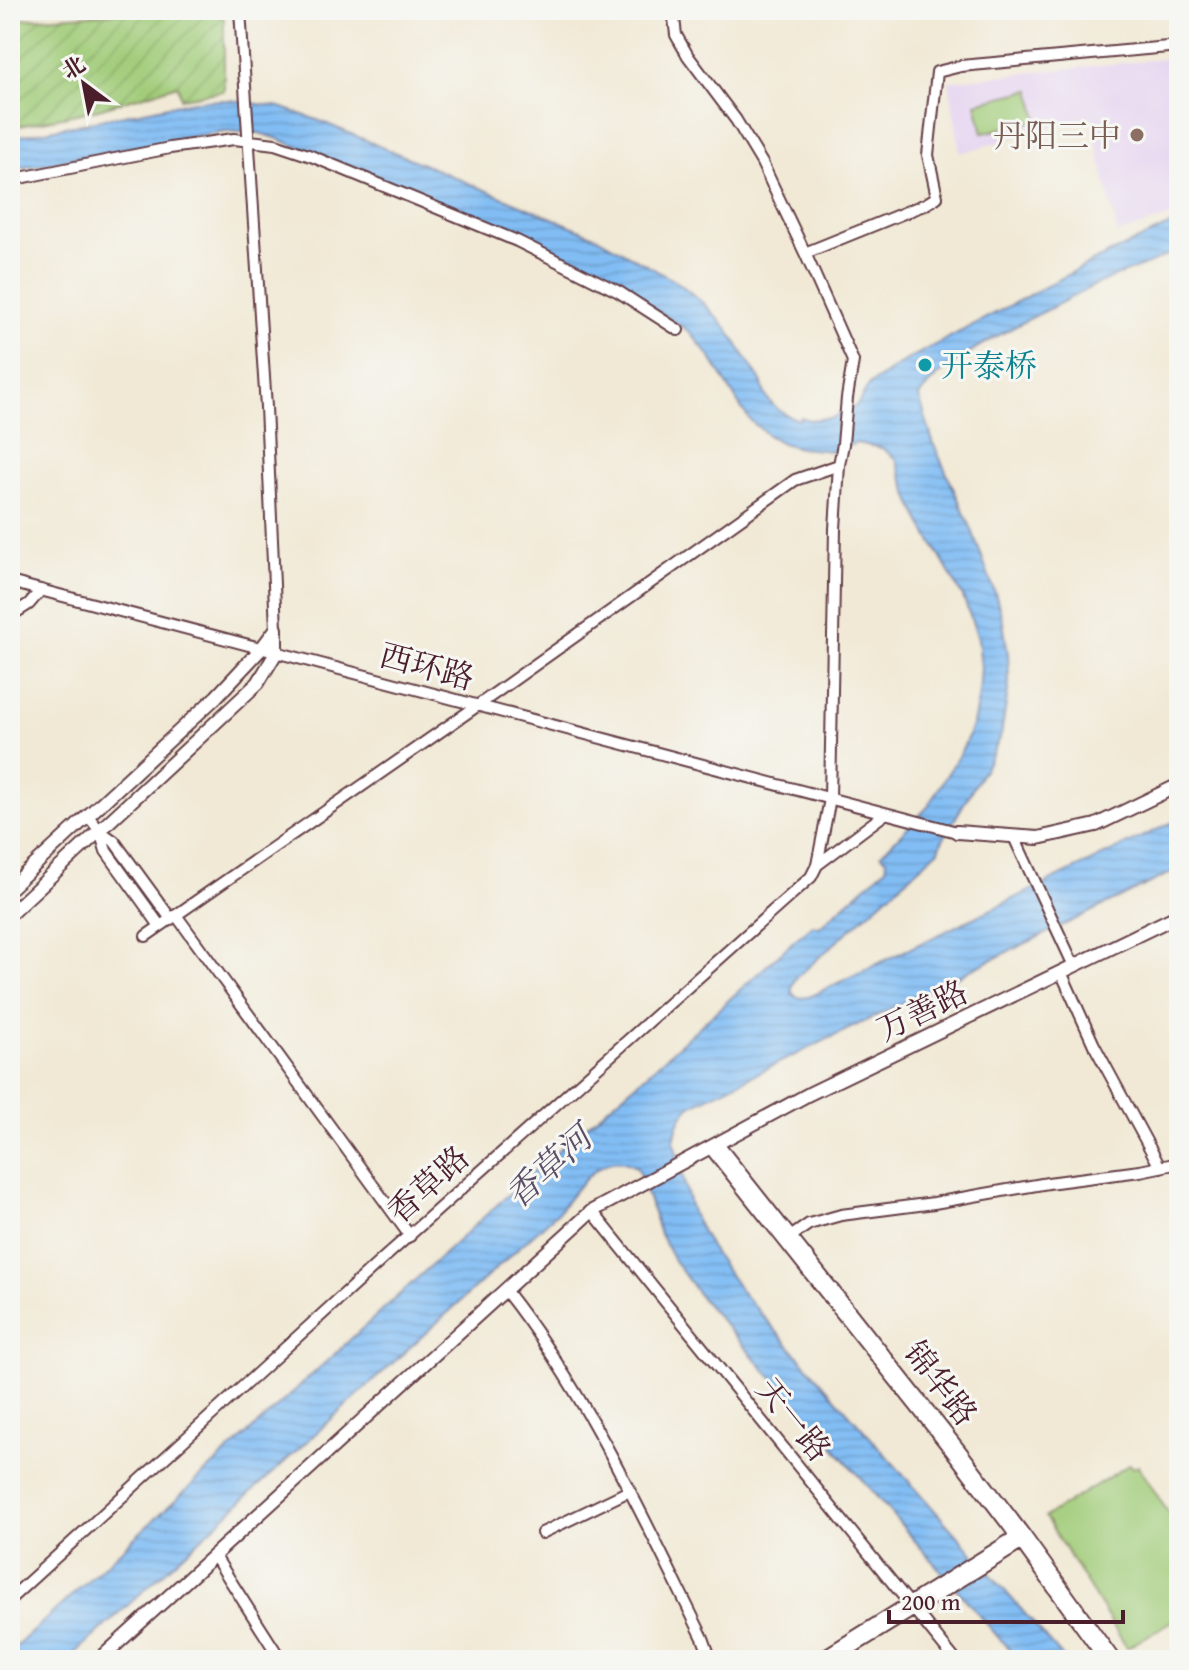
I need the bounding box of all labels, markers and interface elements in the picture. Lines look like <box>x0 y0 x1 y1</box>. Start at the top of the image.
north arrow <box>44 44 124 124</box>
text: 北 <box>56 48 91 86</box>
place label: 丹阳三中 <box>993 112 1121 159</box>
marker: 丹阳三中 <box>1128 126 1146 144</box>
place label: 开泰桥 <box>941 342 1037 389</box>
marker: 开泰桥 <box>916 356 934 374</box>
street label: 西环路 <box>375 631 479 701</box>
street label: 万善路 <box>869 968 975 1052</box>
water label: 香草河 <box>494 1110 607 1218</box>
street label: 香草路 <box>377 1134 479 1234</box>
street label: 锦华路 <box>893 1331 989 1435</box>
street label: 天一路 <box>746 1367 842 1471</box>
scale bar <box>889 1574 1123 1624</box>
text: 200 m <box>901 1584 961 1619</box>

